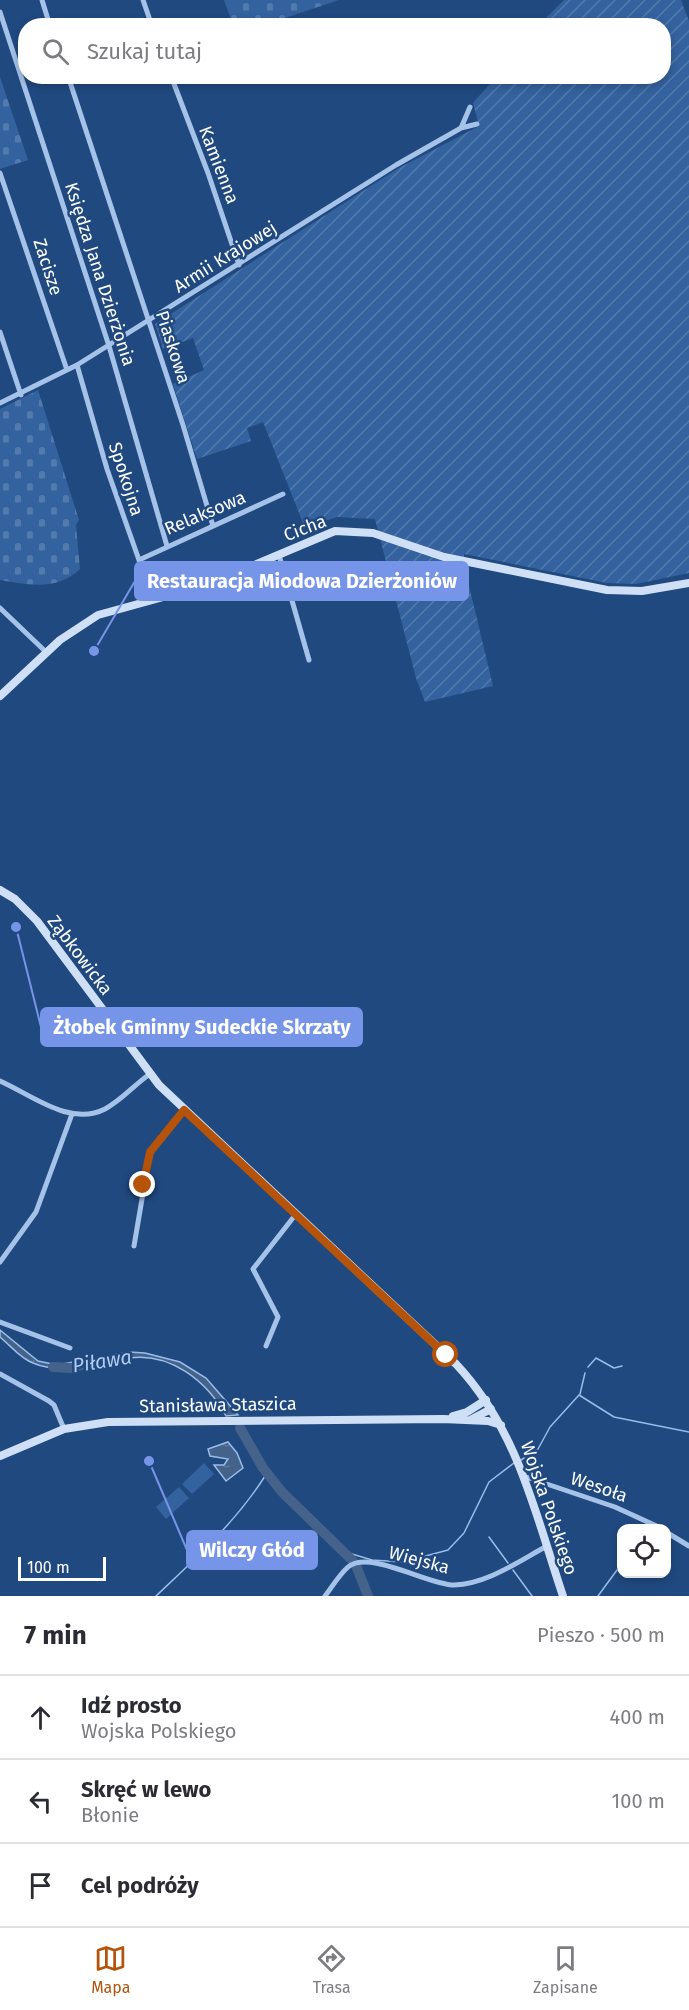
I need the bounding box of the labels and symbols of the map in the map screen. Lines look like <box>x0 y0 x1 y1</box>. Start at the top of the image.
street label: Kamienna <box>194 123 244 207</box>
street label: Księdza Jana Dzierżonia <box>60 179 140 369</box>
street label: Armii Krajowej <box>169 217 281 297</box>
street label: Zacisze <box>28 236 68 298</box>
street label: Piaskowa <box>151 308 195 386</box>
street label: Spokojna <box>104 439 148 519</box>
street label: Relaksowa <box>161 486 249 540</box>
street label: Cicha <box>280 510 330 546</box>
callout: Restauracja Miodowa Dzierżoniów <box>135 562 468 600</box>
text: Restauracja Miodowa Dzierżoniów <box>147 569 457 593</box>
street label: Ząbkowicka <box>43 911 117 999</box>
callout: Żłobek Gminny Sudeckie Skrzaty <box>41 1008 362 1046</box>
text: Żłobek Gminny Sudeckie Skrzaty <box>53 1015 351 1039</box>
route end <box>129 1171 155 1197</box>
route start <box>432 1341 458 1367</box>
water label: Piława <box>71 1344 133 1378</box>
street label: Stanisława Staszica <box>139 1393 297 1417</box>
street label: Wojska Polskiego <box>516 1438 582 1578</box>
street label: Wesoła <box>568 1467 630 1507</box>
callout: Wilczy Głód <box>187 1531 317 1569</box>
text: Wilczy Głód <box>199 1538 305 1562</box>
street label: Wiejska <box>386 1541 452 1579</box>
scale bar <box>18 1554 106 1582</box>

